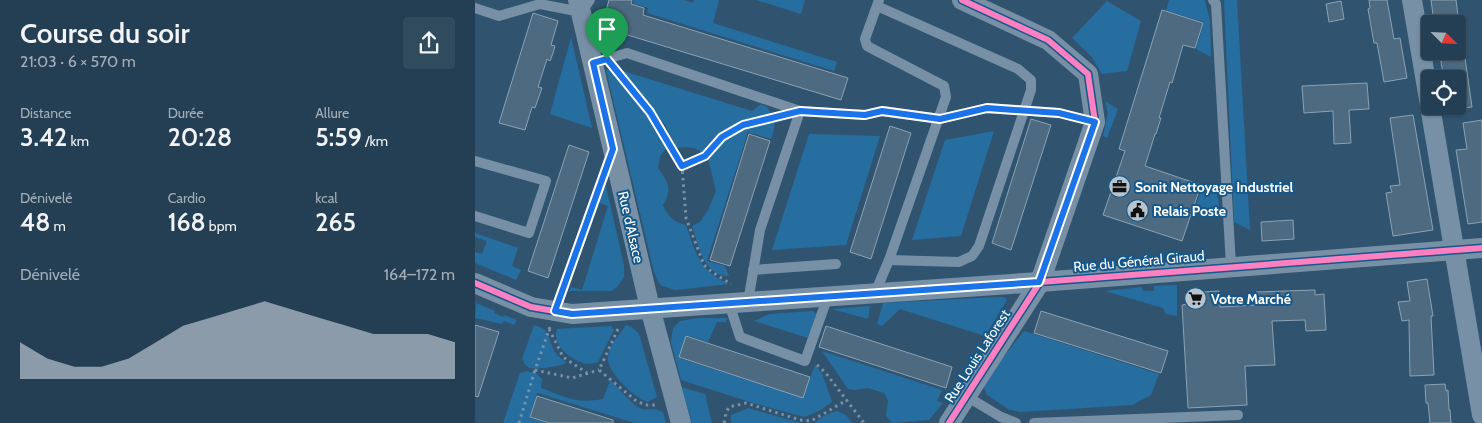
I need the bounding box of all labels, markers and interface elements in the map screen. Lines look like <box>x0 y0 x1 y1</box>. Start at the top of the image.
pin <box>586 8 628 59</box>
icon: arrive <box>593 15 621 43</box>
north arrow <box>1421 15 1466 60</box>
map controls <box>1421 15 1466 115</box>
text: Course du soir <box>20 16 190 50</box>
button: share <box>403 17 455 69</box>
text: 21:03 · 6 × 570 m <box>20 52 136 71</box>
button: locate <box>1421 70 1466 115</box>
text: Distance <box>20 104 72 122</box>
text: Durée <box>168 104 204 122</box>
text: Allure <box>315 104 349 122</box>
text: 3.42 <box>20 122 67 152</box>
text: 20:28 <box>168 122 232 152</box>
text: 5:59 <box>315 122 362 152</box>
text: km <box>67 132 89 150</box>
text: /km <box>362 132 388 150</box>
office icon: Sonit Nettoyage Industriel <box>1107 175 1131 199</box>
place label: Sonit Nettoyage Industriel <box>1135 178 1293 196</box>
text: Dénivelé <box>20 189 72 207</box>
text: Cardio <box>168 189 206 207</box>
text: kcal <box>315 189 338 207</box>
street label: Rue d'Alsace <box>614 189 648 265</box>
public building icon: Relais Poste <box>1125 199 1149 223</box>
place label: Relais Poste <box>1153 202 1226 220</box>
text: 48 <box>20 207 50 237</box>
text: 168 <box>168 207 206 237</box>
text: 265 <box>315 207 356 237</box>
text: m <box>50 217 66 235</box>
text: bpm <box>206 217 237 235</box>
street label: Rue du Général Giraud <box>1073 246 1205 276</box>
text: Dénivelé <box>20 265 80 284</box>
text: 164–172 m <box>384 265 455 284</box>
supermarket icon: Votre Marché <box>1183 287 1207 311</box>
place label: Votre Marché <box>1211 290 1291 308</box>
street label: Rue Louis Laforest <box>940 306 1014 406</box>

